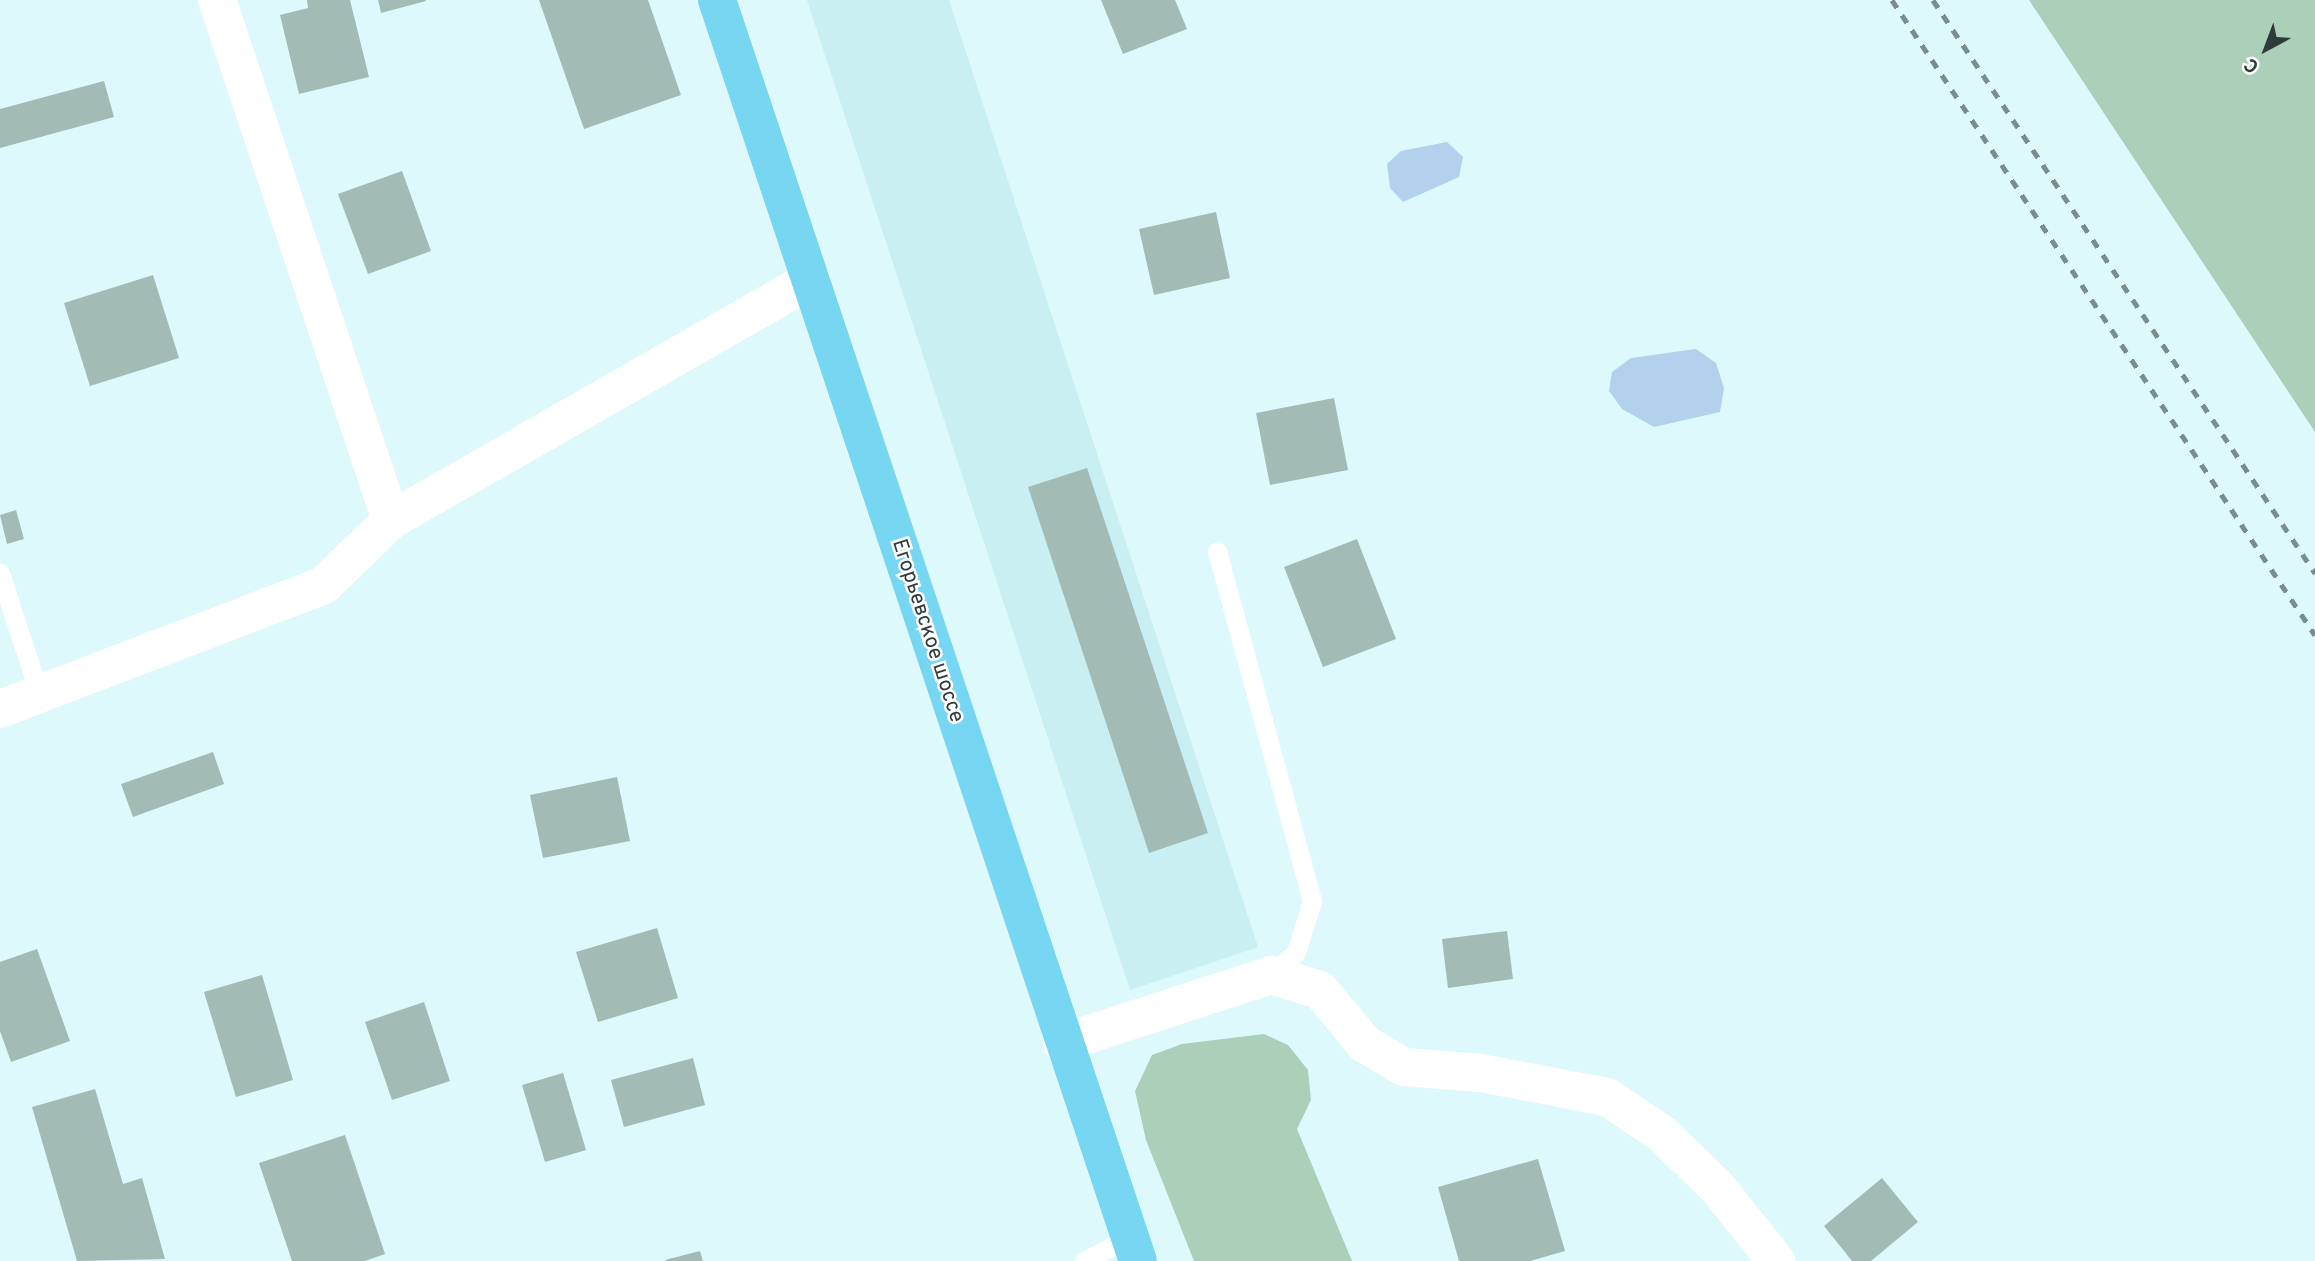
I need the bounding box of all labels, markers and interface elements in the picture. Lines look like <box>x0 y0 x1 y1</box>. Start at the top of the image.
north arrow <box>2231 14 2301 84</box>
text: С <box>2240 52 2265 78</box>
street label: Егорьевское шоссе <box>885 536 969 726</box>

